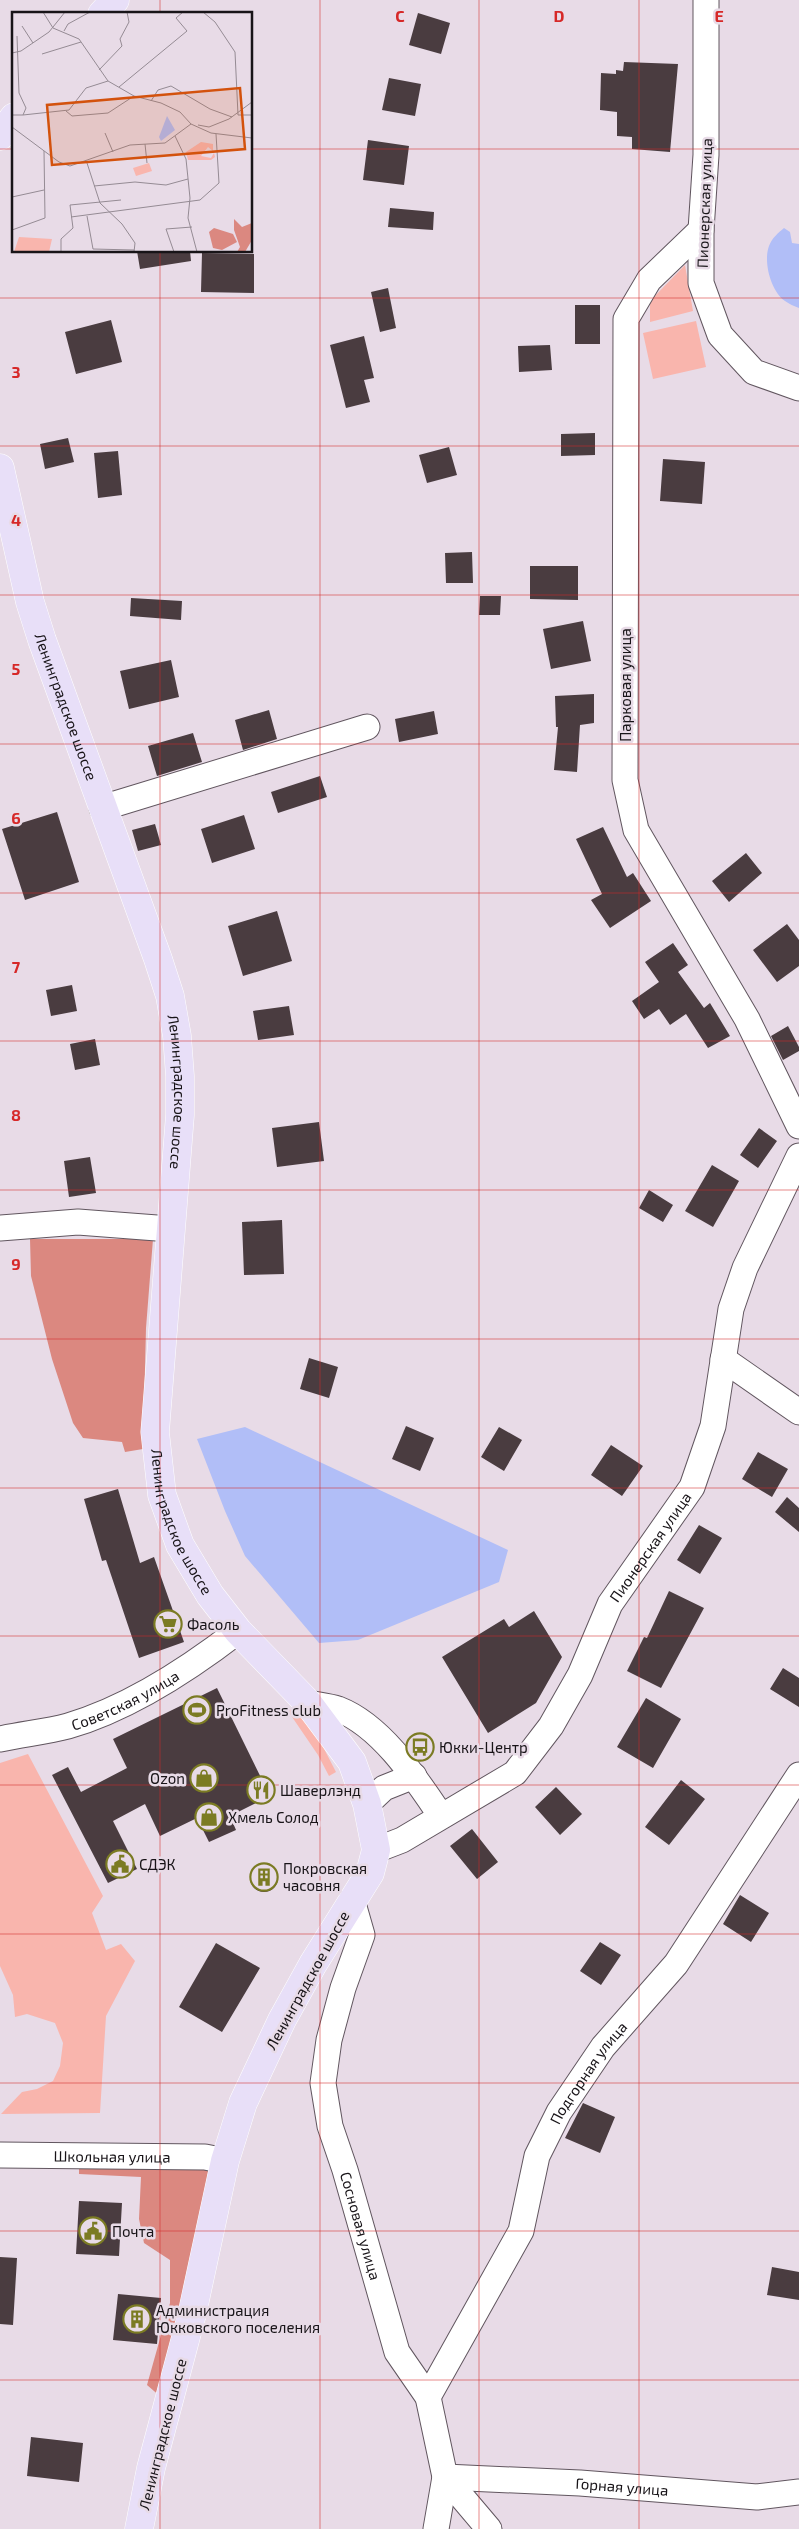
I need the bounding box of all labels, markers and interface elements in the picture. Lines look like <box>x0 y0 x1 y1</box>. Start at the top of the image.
text: C <box>395 6 405 25</box>
text: D <box>554 6 565 25</box>
text: E <box>714 6 724 25</box>
inset map <box>12 12 252 252</box>
street label: Пионерская улица <box>693 138 716 268</box>
text: 3 <box>11 362 21 381</box>
text: 4 <box>11 510 21 529</box>
street label: Парковая улица <box>616 628 635 742</box>
street label: Ленинградское шоссе <box>31 631 101 783</box>
text: 5 <box>12 659 21 678</box>
text: 6 <box>11 808 21 827</box>
text: 7 <box>12 957 21 976</box>
street label: Ленинградское шоссе <box>164 1013 189 1170</box>
text: 8 <box>11 1105 21 1124</box>
text: 9 <box>11 1254 21 1273</box>
street label: Ленинградское шоссе <box>148 1448 217 1598</box>
street label: Пионерская улица <box>605 1488 695 1605</box>
supermarket icon: Фасоль <box>153 1609 183 1639</box>
place label: Фасоль <box>187 1615 240 1633</box>
street label: Советская улица <box>69 1666 182 1733</box>
sports icon: ProFitness club <box>182 1695 212 1725</box>
place label: ProFitness club <box>216 1701 321 1719</box>
bus stop icon: Юкки-Центр <box>405 1732 435 1762</box>
place label: Юкки-Центр <box>439 1738 528 1756</box>
shop icon: Ozon <box>189 1763 219 1793</box>
place label: Ozon <box>150 1769 185 1787</box>
restaurant icon: Шаверлэнд <box>246 1775 276 1805</box>
place label: Шаверлэнд <box>280 1781 361 1799</box>
shop icon: Хмель Солод <box>194 1802 224 1832</box>
place label: Хмель Солод <box>228 1808 319 1826</box>
public building icon: СДЭК <box>105 1849 135 1879</box>
place label: СДЭК <box>139 1855 176 1873</box>
place label: Покровская часовня <box>283 1859 367 1894</box>
building icon: Покровская часовня <box>249 1862 279 1892</box>
street label: Ленинградское шоссе <box>261 1908 353 2052</box>
street label: Подгорная улица <box>546 2018 630 2127</box>
street label: Школьная улица <box>53 2147 171 2166</box>
street label: Сосновая улица <box>337 2170 385 2282</box>
public building icon: Почта <box>78 2216 108 2246</box>
place label: Почта <box>112 2222 154 2240</box>
place label: Администрация Юкковского поселения <box>156 2301 320 2336</box>
building icon: Администрация Юкковского поселения <box>122 2304 152 2334</box>
street label: Ленинградское шоссе <box>134 2356 190 2512</box>
street label: Горная улица <box>575 2474 669 2499</box>

